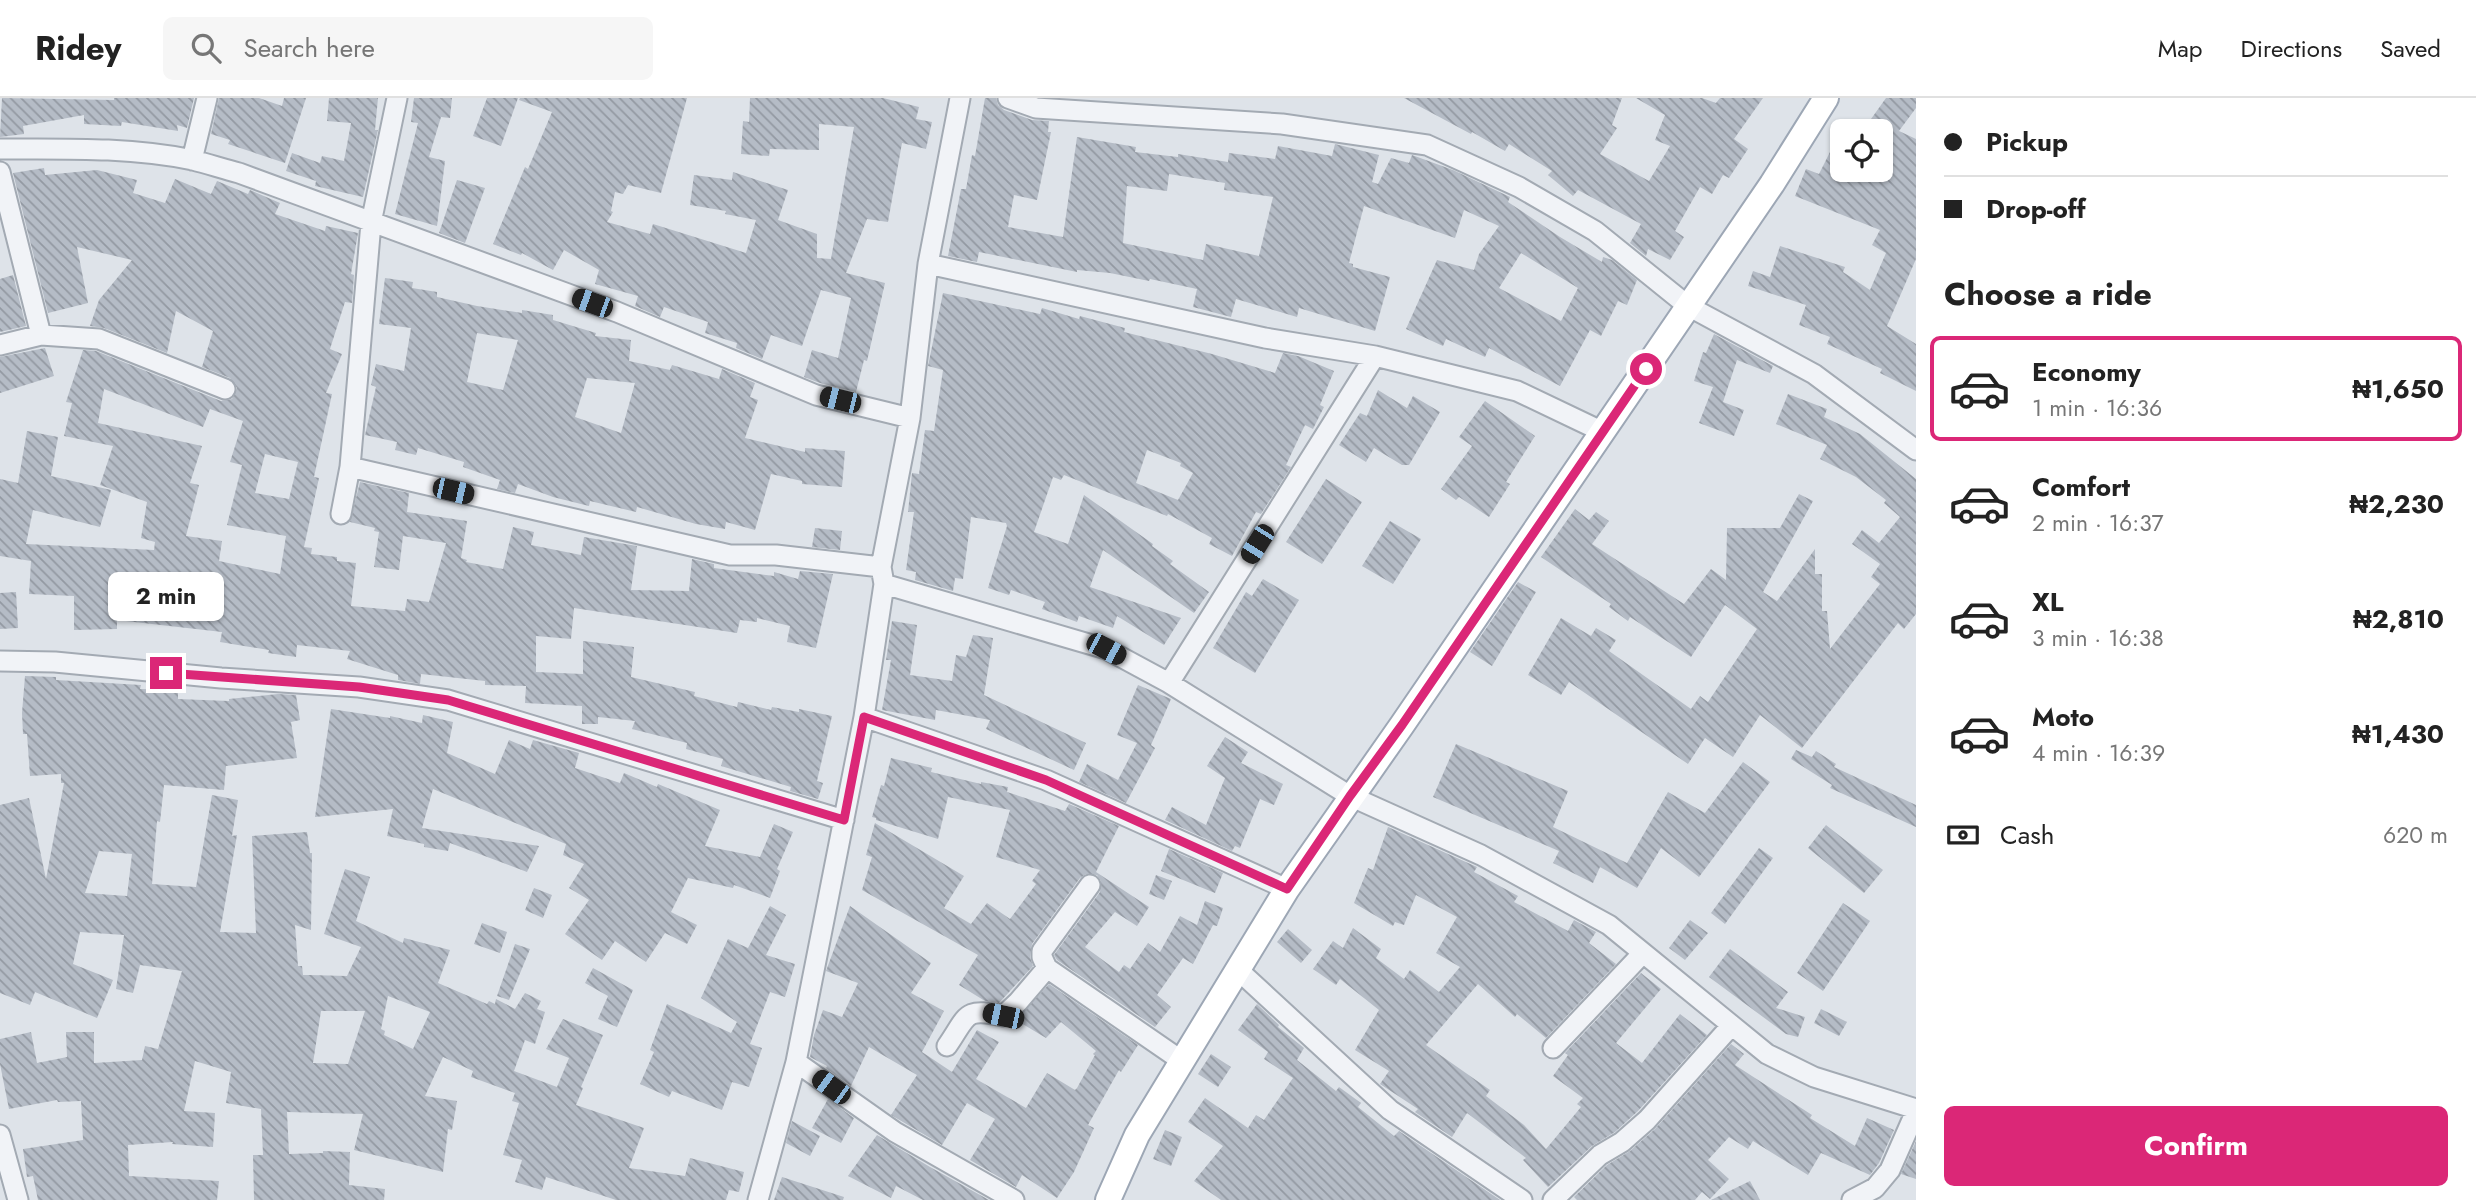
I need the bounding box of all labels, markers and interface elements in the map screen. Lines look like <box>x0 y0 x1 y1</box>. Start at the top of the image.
search box <box>163 17 653 80</box>
text: Ridey <box>35 25 121 72</box>
icon: search <box>187 29 225 67</box>
text: Search here <box>243 29 375 67</box>
text: Map <box>2158 31 2203 66</box>
text: Directions <box>2241 31 2342 66</box>
text: Saved <box>2380 31 2441 66</box>
map controls <box>1830 119 1893 182</box>
button: locate <box>1830 119 1893 182</box>
text: Pickup <box>1986 123 2068 161</box>
text: Drop-off <box>1986 190 2086 228</box>
text: Choose a ride <box>1944 271 2152 317</box>
car <box>569 286 616 320</box>
route start <box>1630 353 1662 385</box>
text: Economy <box>2032 353 2141 391</box>
icon: car <box>1948 357 2011 420</box>
text: ₦1,650 <box>2352 370 2444 408</box>
car <box>818 385 863 415</box>
text: 1 min · 16:36 <box>2032 391 2162 425</box>
text: Comfort <box>2032 468 2130 506</box>
icon: car <box>1948 472 2011 535</box>
car <box>431 476 476 506</box>
text: ₦2,230 <box>2349 485 2444 523</box>
text: 2 min · 16:37 <box>2032 506 2163 540</box>
car <box>1237 521 1278 567</box>
callout: 2 min <box>108 572 224 620</box>
text: 2 min <box>136 579 196 613</box>
text: XL <box>2032 583 2064 621</box>
icon: car <box>1948 587 2011 650</box>
text: ₦2,810 <box>2353 600 2444 638</box>
text: 3 min · 16:38 <box>2032 621 2164 655</box>
car <box>1083 630 1130 668</box>
route end <box>150 657 182 689</box>
text: Moto <box>2032 698 2094 736</box>
icon: car <box>1948 702 2011 765</box>
text: ₦1,430 <box>2352 715 2444 753</box>
text: 4 min · 16:39 <box>2032 736 2165 770</box>
icon: cash <box>1944 816 1982 854</box>
text: Cash <box>2000 816 2054 854</box>
text: 620 m <box>2383 818 2448 852</box>
car <box>981 1001 1026 1031</box>
car <box>808 1066 855 1108</box>
button: Confirm <box>1944 1106 2448 1186</box>

